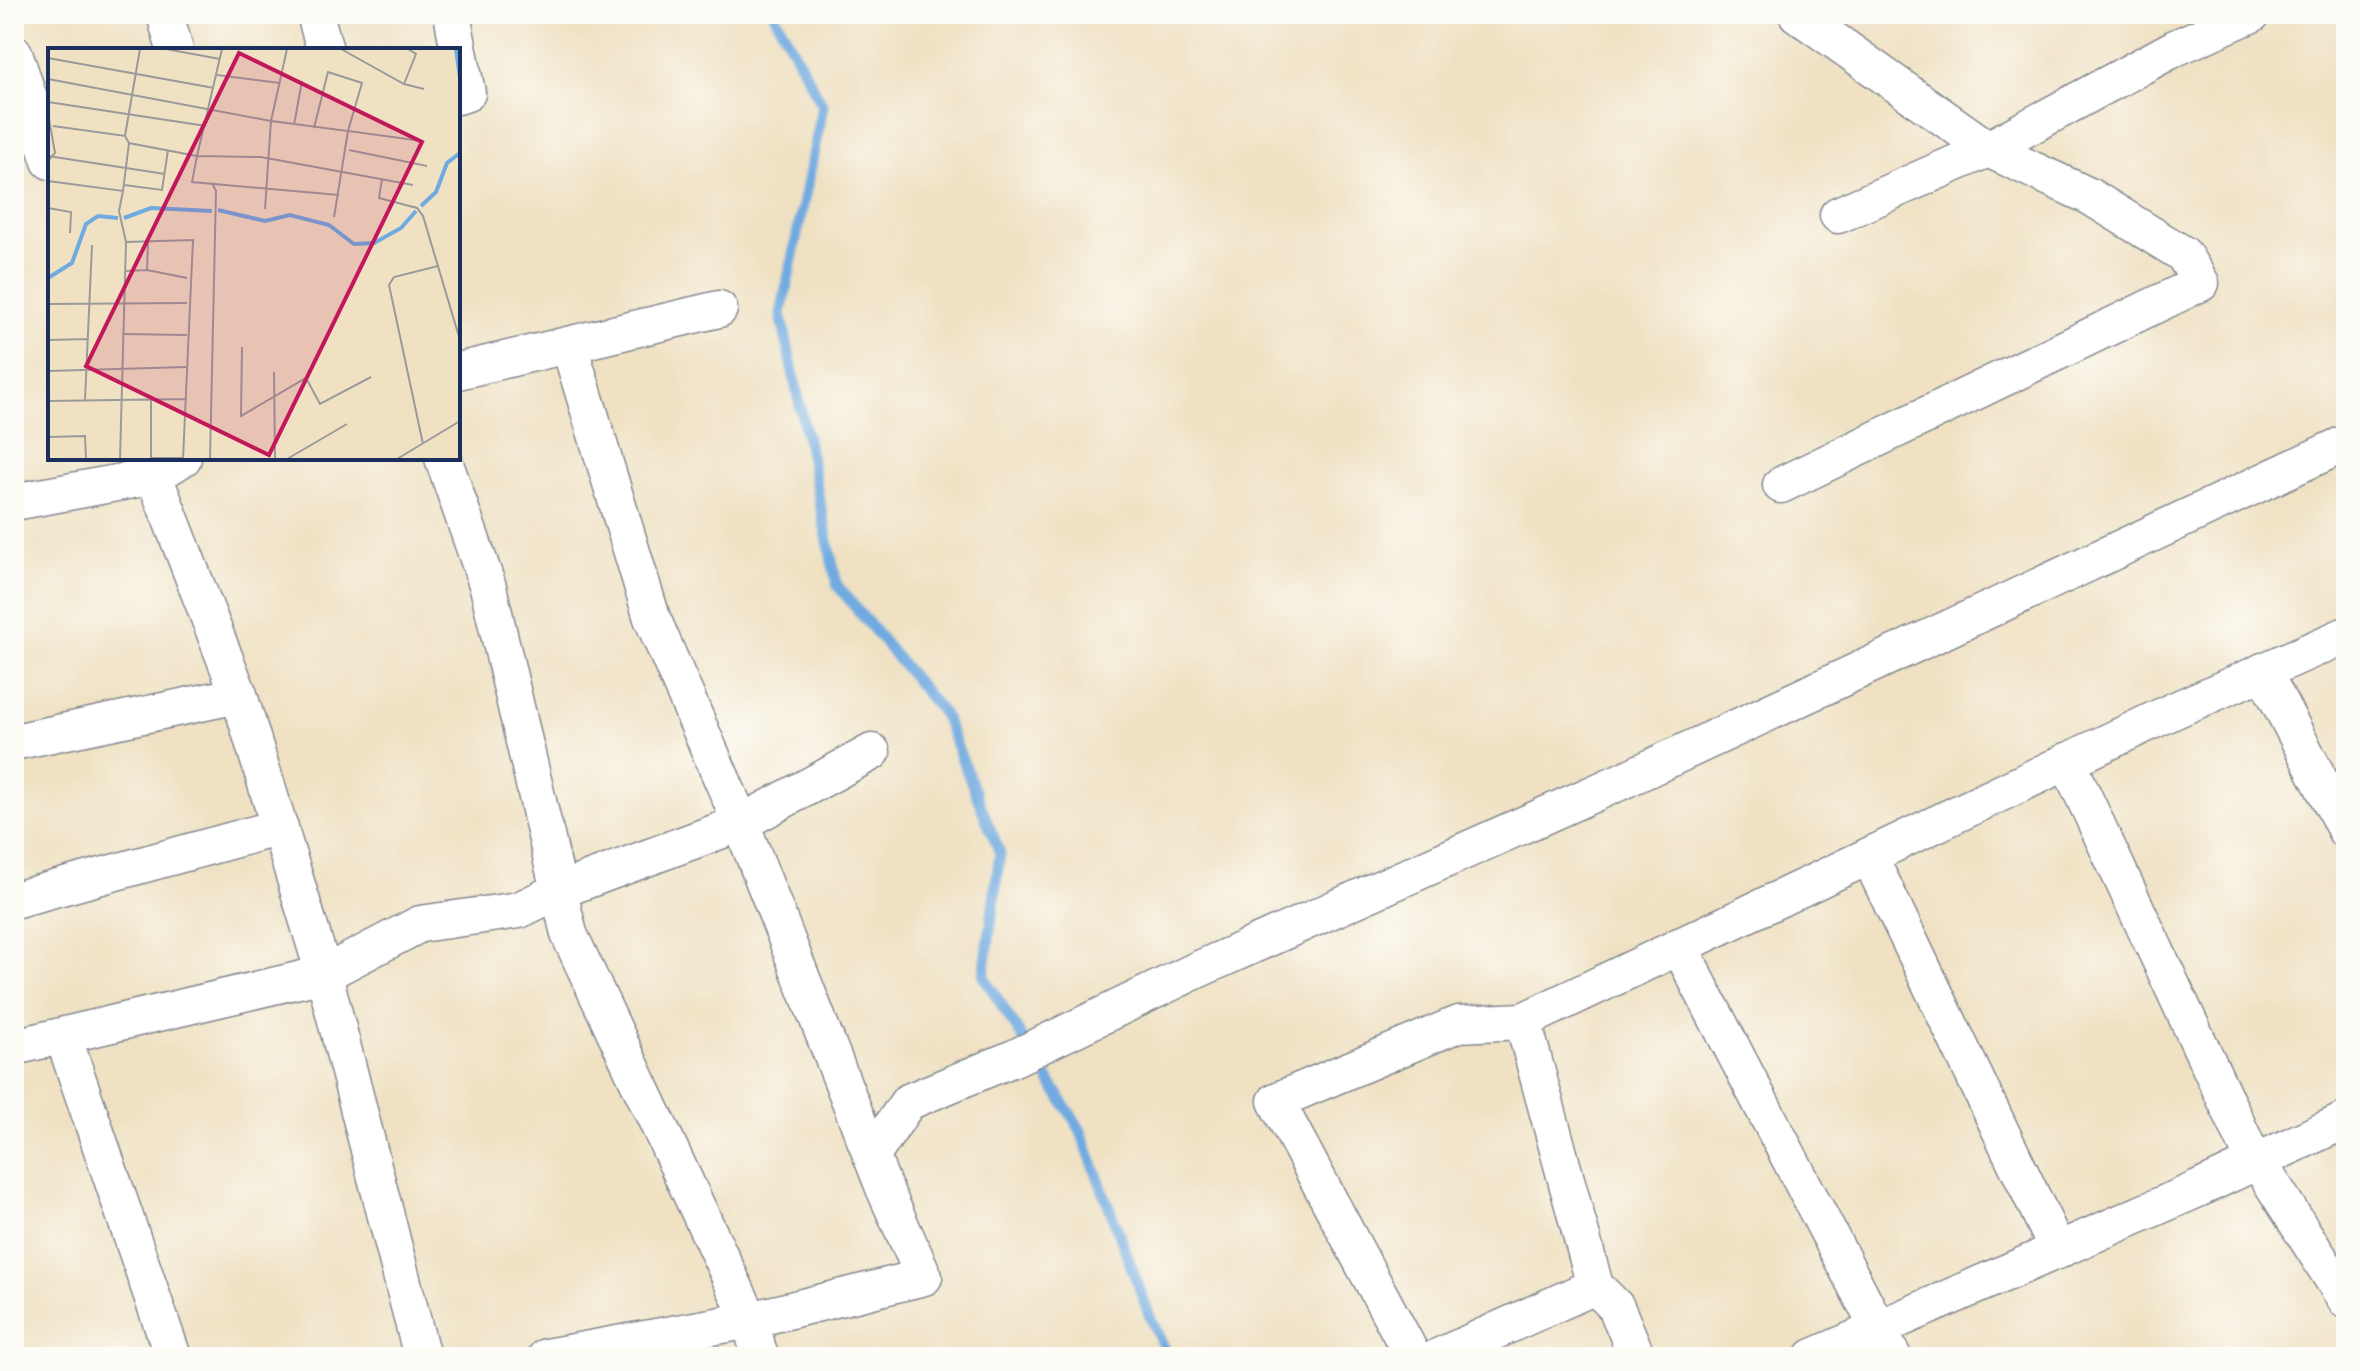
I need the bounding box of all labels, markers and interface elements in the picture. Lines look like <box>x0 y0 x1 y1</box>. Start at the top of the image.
inset map <box>48 48 460 460</box>

